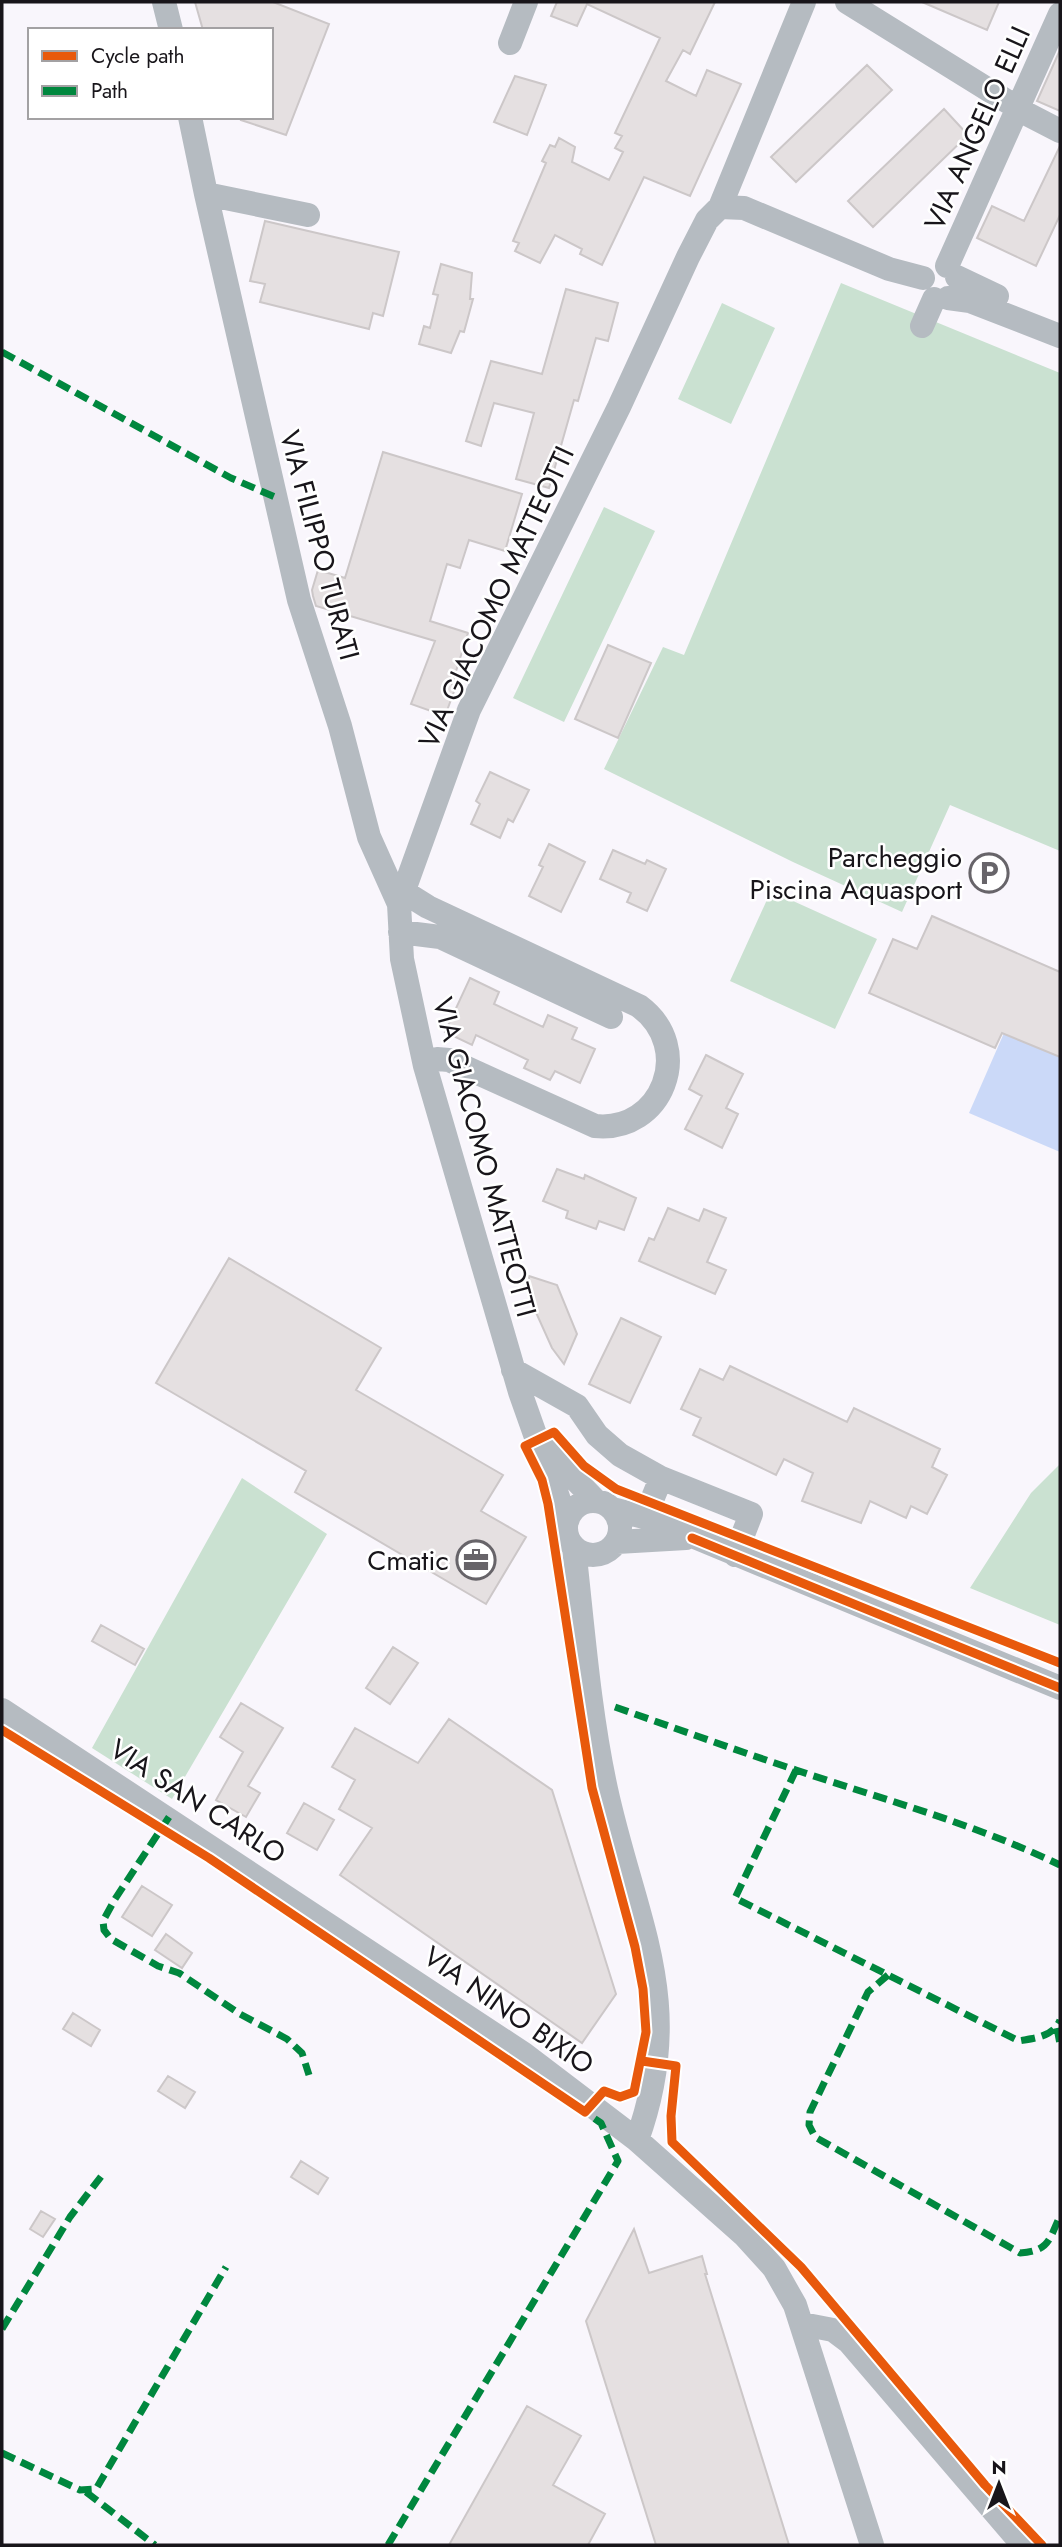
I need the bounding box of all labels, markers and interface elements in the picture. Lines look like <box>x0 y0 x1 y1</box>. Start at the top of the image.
street label: VIA ANGELO ELLI <box>914 20 1041 237</box>
legend <box>28 28 273 119</box>
text: Cycle path <box>91 41 184 71</box>
text: Path <box>91 76 128 106</box>
street label: VIA FILIPPO TURATI <box>269 426 370 665</box>
street label: VIA GIACOMO MATTEOTTI <box>408 439 585 755</box>
place label: Parcheggio Piscina Aquasport <box>749 837 962 910</box>
parking icon: Parcheggio Piscina Aquasport <box>968 852 1010 894</box>
street label: VIA GIACOMO MATTEOTTI <box>422 993 547 1322</box>
office icon: Cmatic <box>455 1539 497 1581</box>
place label: Cmatic <box>367 1540 449 1581</box>
street label: VIA SAN CARLO <box>101 1729 294 1874</box>
street label: VIA NINO BIXIO <box>415 1936 602 2085</box>
north arrow <box>964 2449 1034 2519</box>
text: N <box>991 2454 1007 2481</box>

